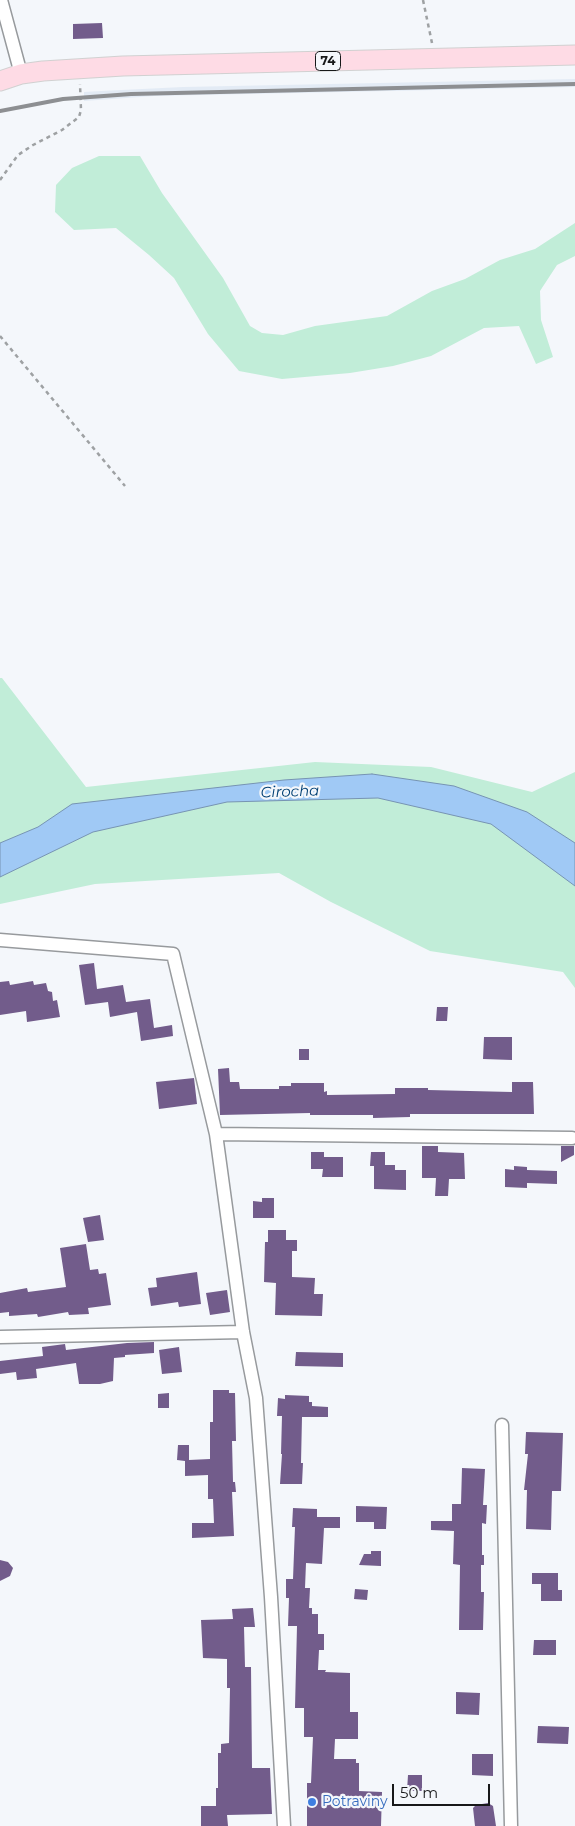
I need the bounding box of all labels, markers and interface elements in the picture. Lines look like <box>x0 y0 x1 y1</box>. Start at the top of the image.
road number: 74 <box>316 51 340 70</box>
water label: Cirocha <box>260 782 320 802</box>
scale bar <box>395 1774 492 1806</box>
text: 50 m <box>400 1783 438 1802</box>
place label: Potraviny <box>322 1794 388 1810</box>
marker: Potraviny <box>306 1796 318 1808</box>

